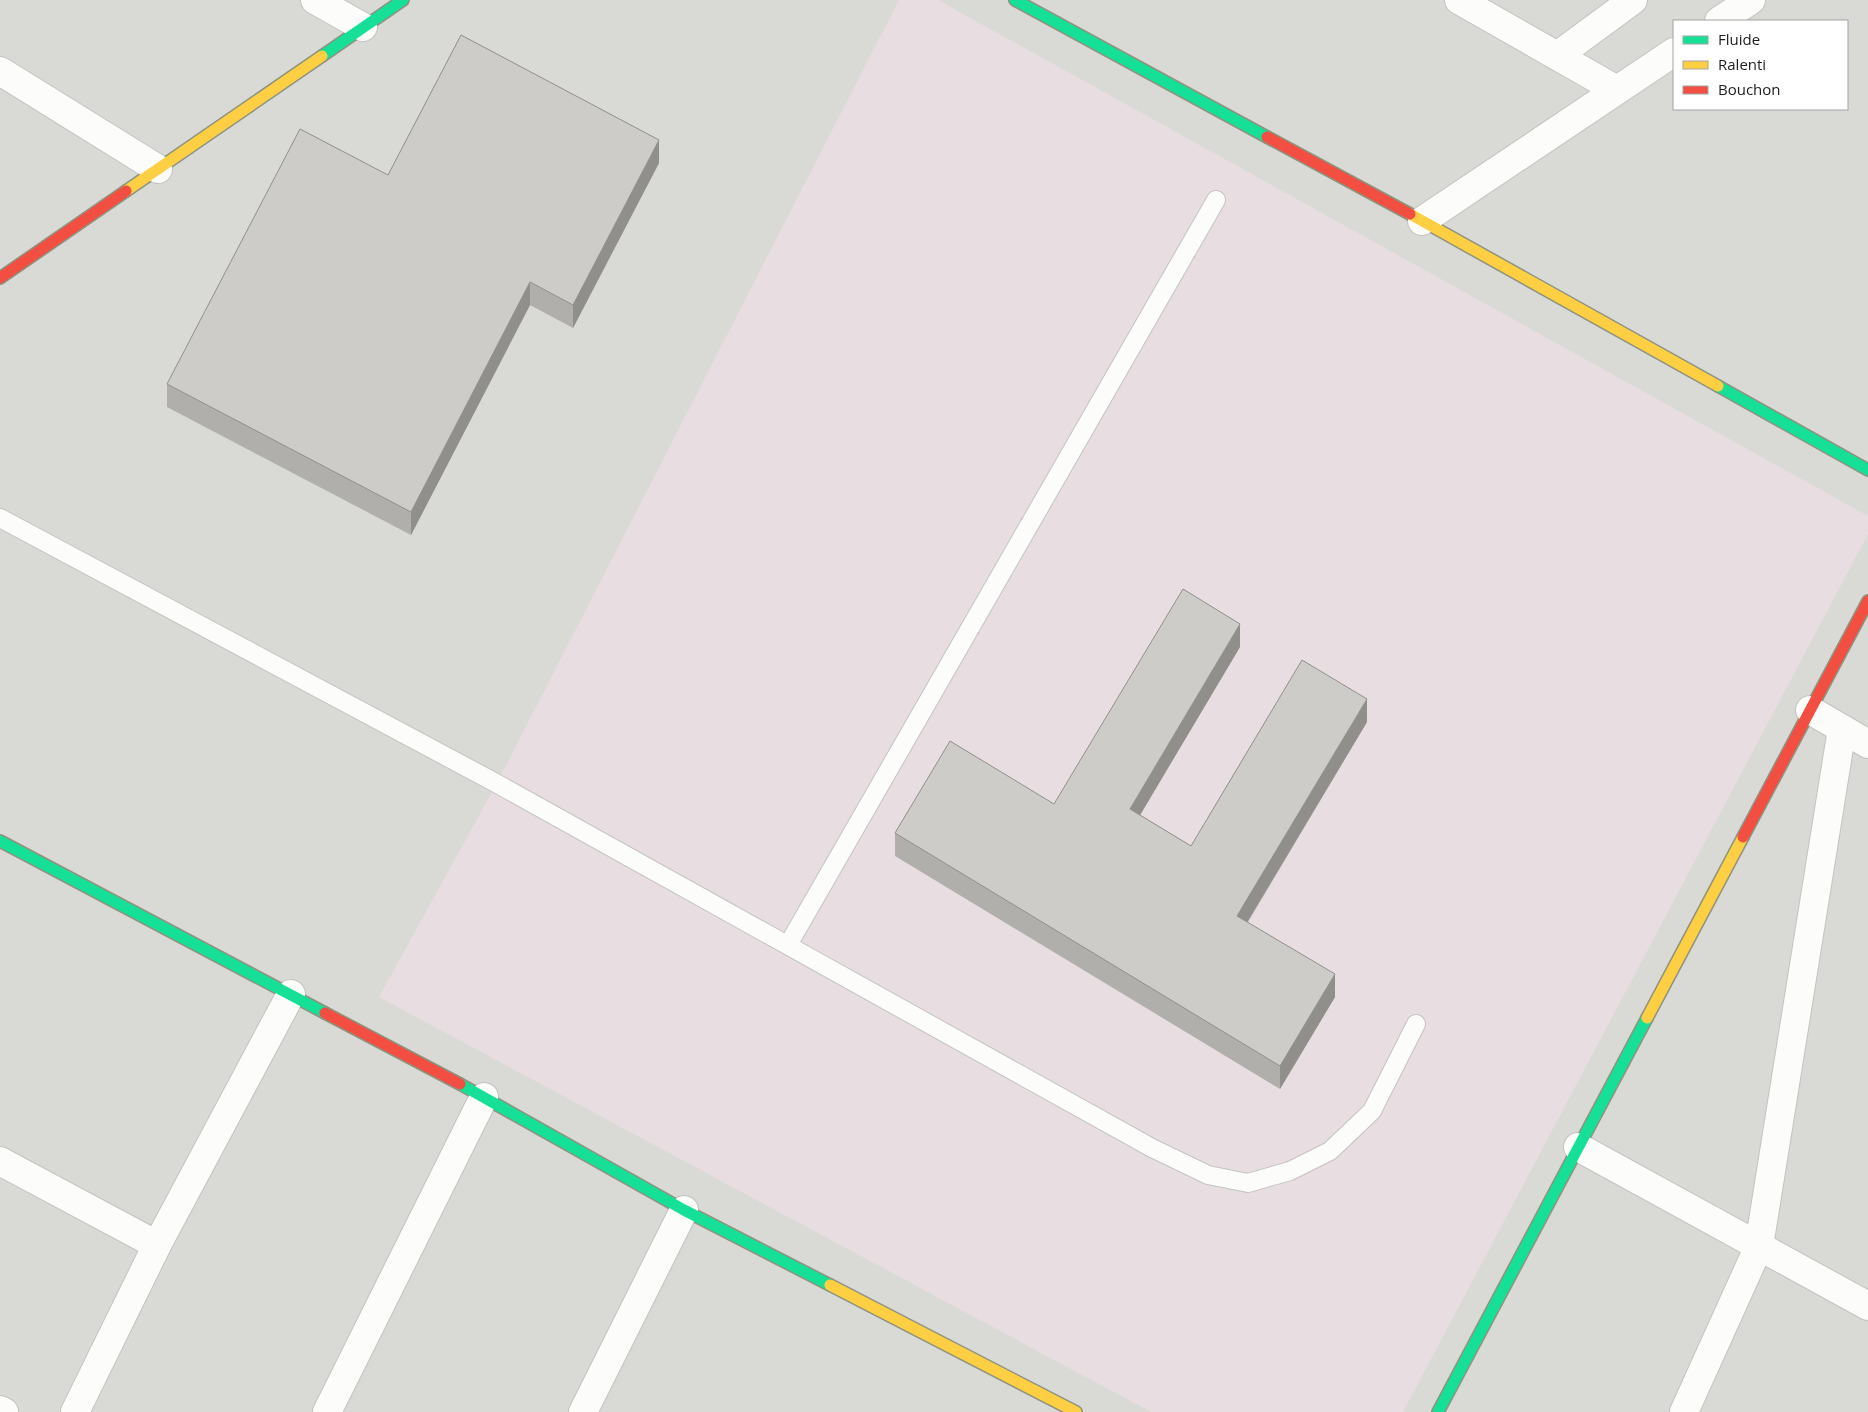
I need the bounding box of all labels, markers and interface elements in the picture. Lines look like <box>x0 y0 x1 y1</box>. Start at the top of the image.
legend <box>1673 20 1848 110</box>
text: Fluide <box>1718 29 1760 49</box>
text: Ralenti <box>1718 54 1766 74</box>
text: Bouchon <box>1718 79 1781 99</box>

